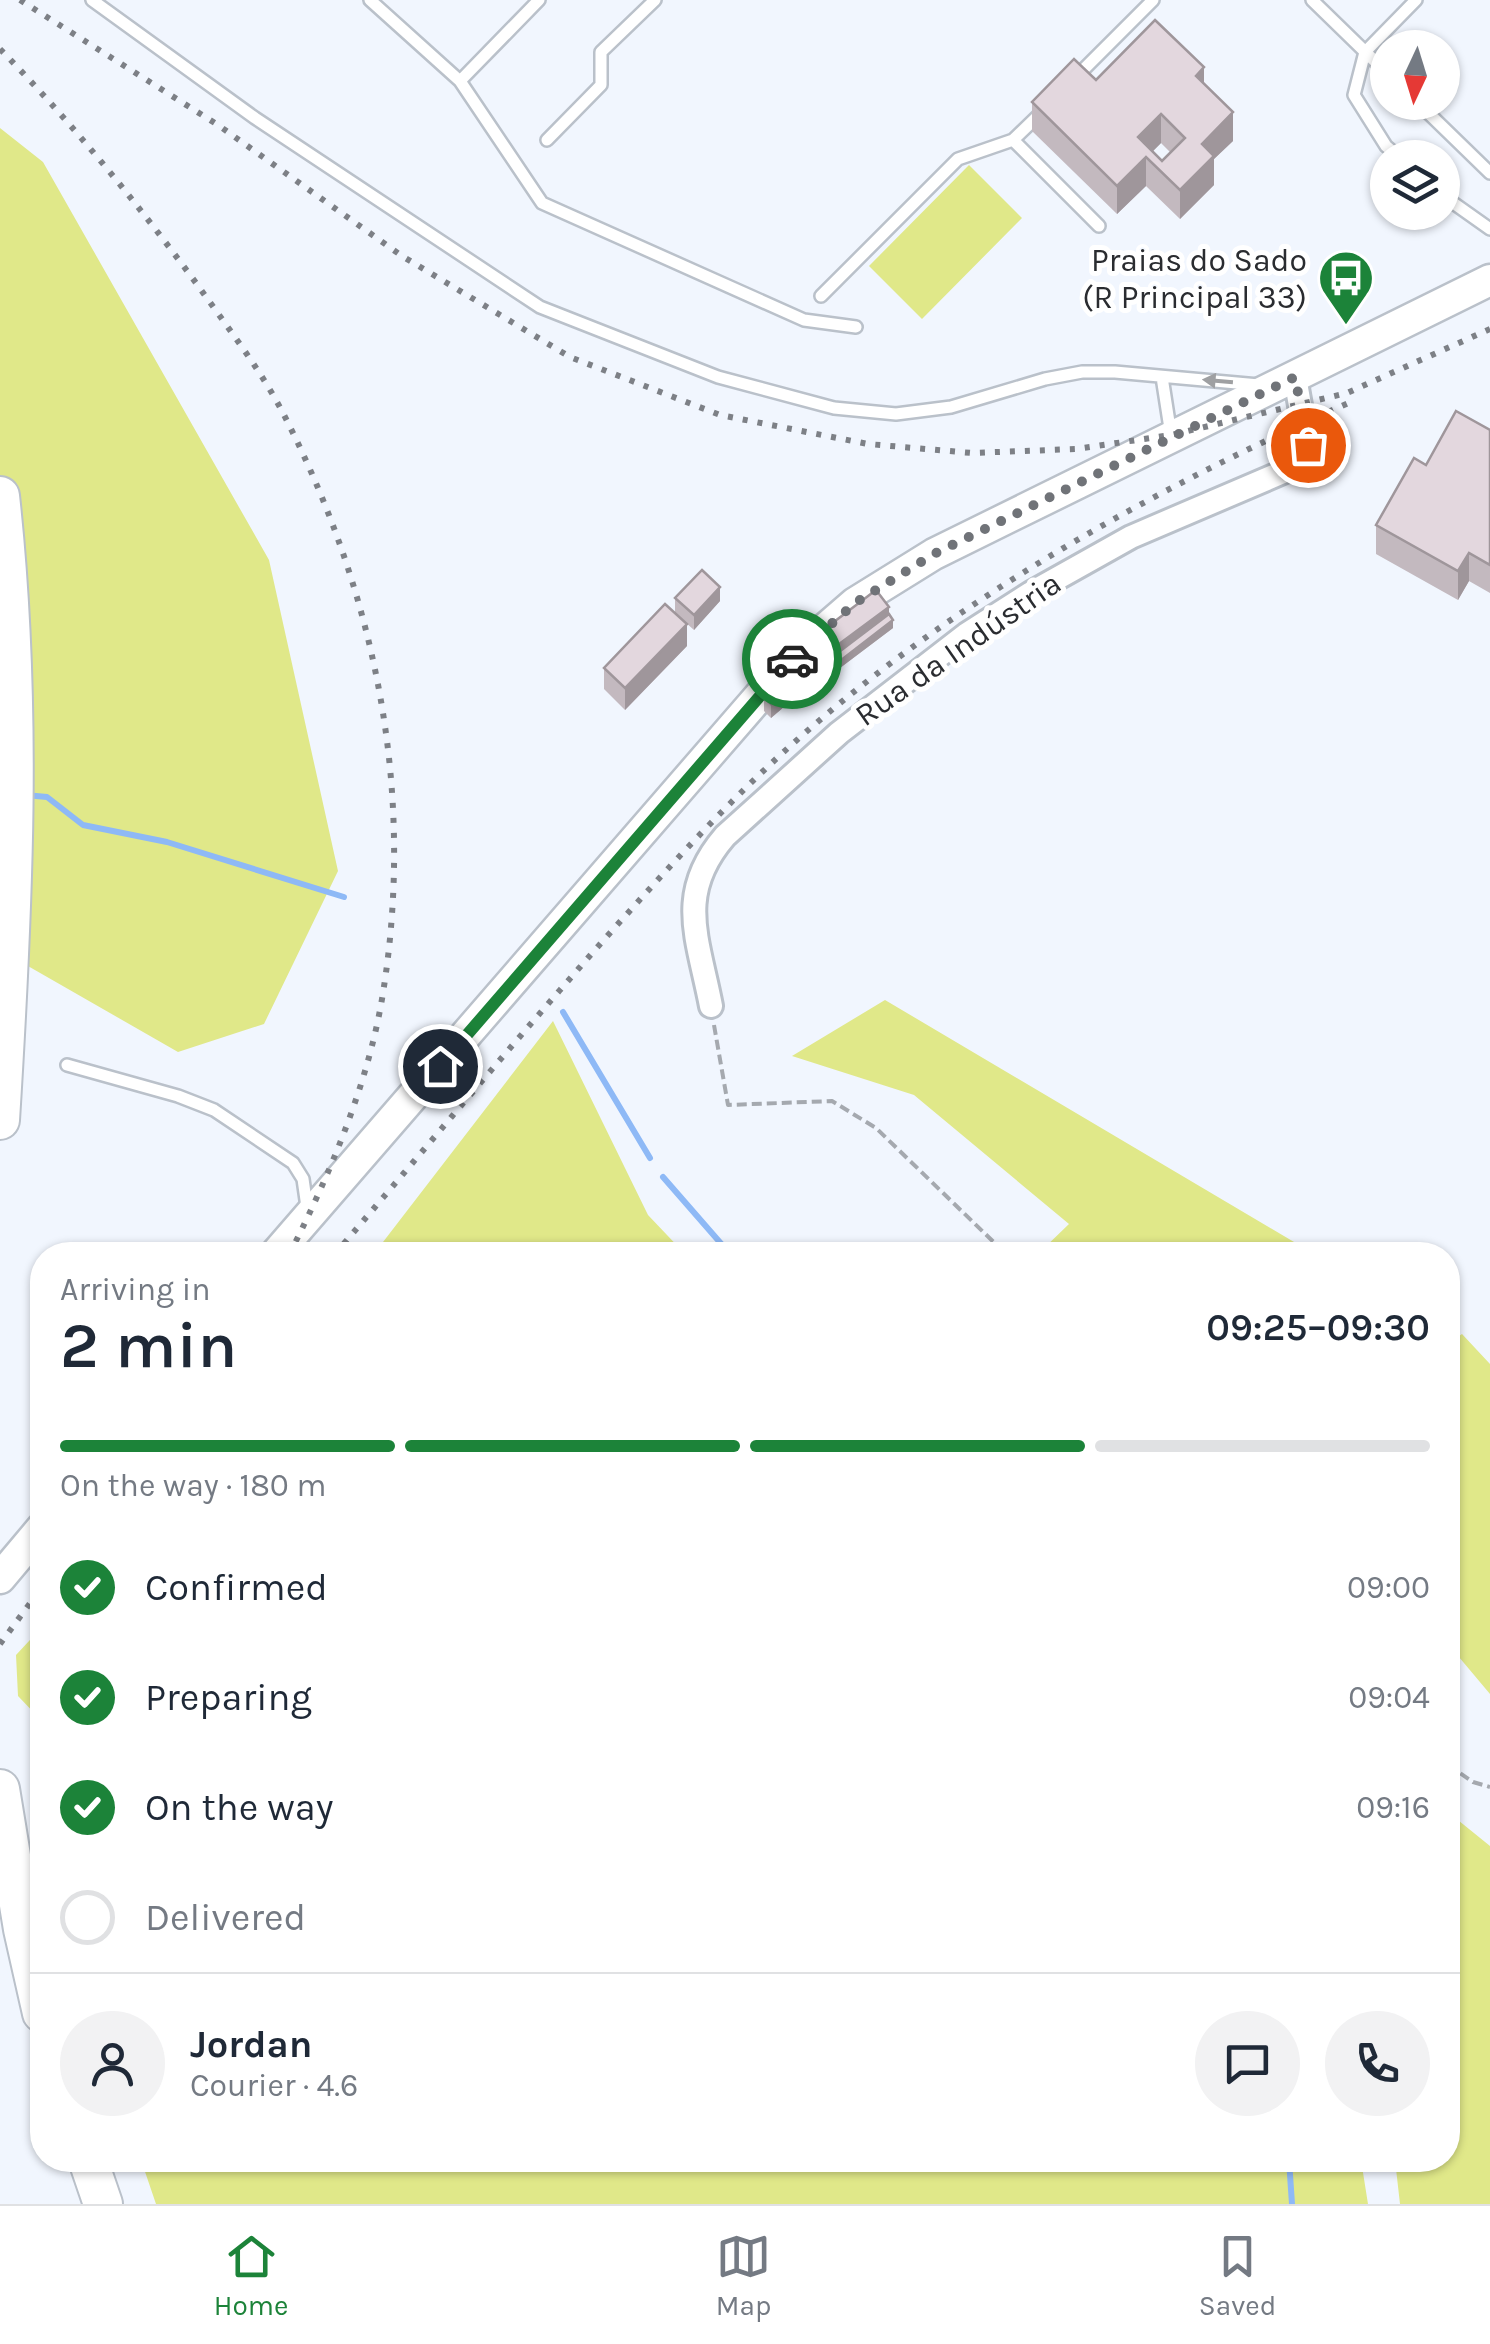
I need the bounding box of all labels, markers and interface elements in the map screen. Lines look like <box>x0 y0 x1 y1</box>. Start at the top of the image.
north arrow <box>1370 30 1460 120</box>
map controls <box>1370 30 1460 230</box>
button: layers <box>1370 140 1460 230</box>
place label: Praias do Sado (R Principal 33) <box>1082 242 1307 316</box>
bus stop icon: Praias do Sado (R Principal 33) <box>1316 248 1376 327</box>
one-way arrow <box>1201 373 1233 389</box>
pin <box>1266 403 1351 488</box>
icon: bag <box>1281 418 1336 473</box>
street label: Rua da Indústria <box>848 564 1068 734</box>
courier <box>742 609 842 709</box>
icon: car <box>765 632 820 687</box>
pin <box>398 1024 483 1109</box>
icon: home <box>413 1039 468 1094</box>
text: Arriving in <box>60 1271 211 1308</box>
text: 09:25–09:30 <box>1206 1305 1430 1350</box>
text: 2 min <box>60 1307 237 1383</box>
text: On the way · 180 m <box>60 1467 326 1504</box>
icon: check <box>60 1560 115 1615</box>
text: Confirmed <box>145 1565 328 1610</box>
text: 09:00 <box>1347 1569 1430 1606</box>
icon: check <box>60 1670 115 1725</box>
text: Preparing <box>145 1675 312 1720</box>
text: 09:04 <box>1348 1679 1430 1716</box>
icon: check <box>60 1780 115 1835</box>
text: On the way <box>145 1785 333 1830</box>
text: 09:16 <box>1356 1789 1430 1826</box>
text: Delivered <box>145 1895 306 1940</box>
button: person <box>60 2011 165 2116</box>
button: chat <box>1195 2011 1300 2116</box>
button: phone <box>1325 2011 1430 2116</box>
text: Jordan <box>190 2022 313 2067</box>
text: Courier · 4.6 <box>190 2067 358 2104</box>
tab: Home <box>214 2229 288 2322</box>
tab: Map <box>716 2229 771 2322</box>
tab: Saved <box>1199 2229 1276 2322</box>

